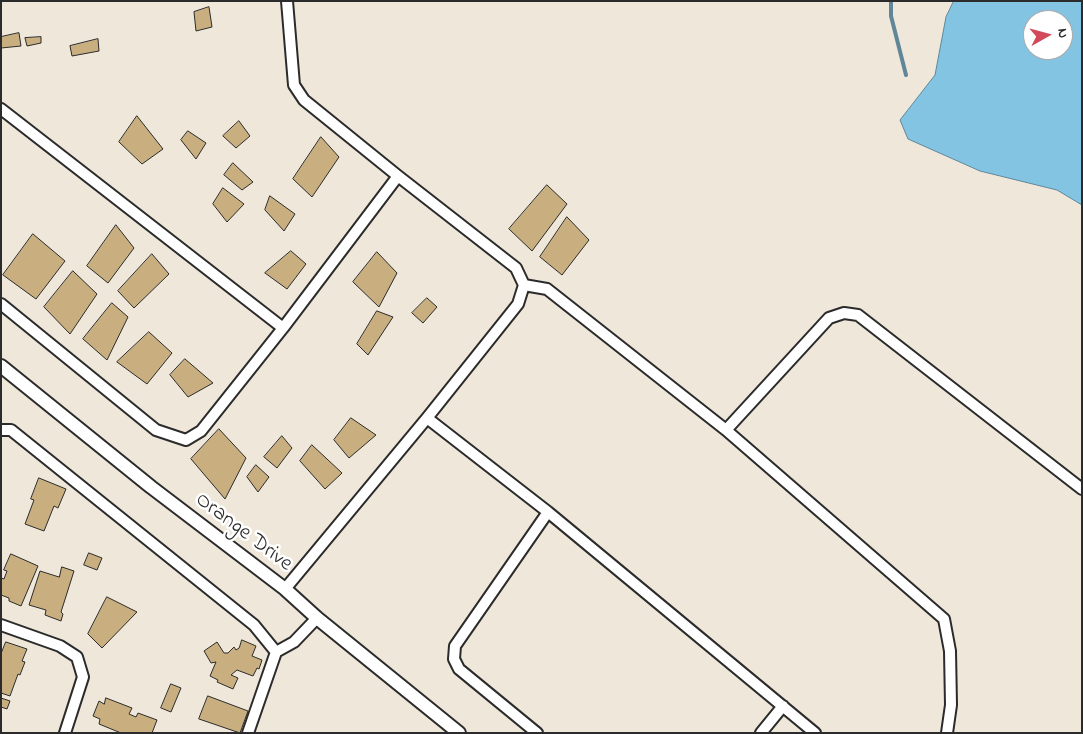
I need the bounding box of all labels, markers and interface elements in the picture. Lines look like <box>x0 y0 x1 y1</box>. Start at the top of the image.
north arrow <box>1023 10 1073 60</box>
text: N <box>1051 27 1073 39</box>
street label: Orange Drive <box>189 488 297 578</box>

